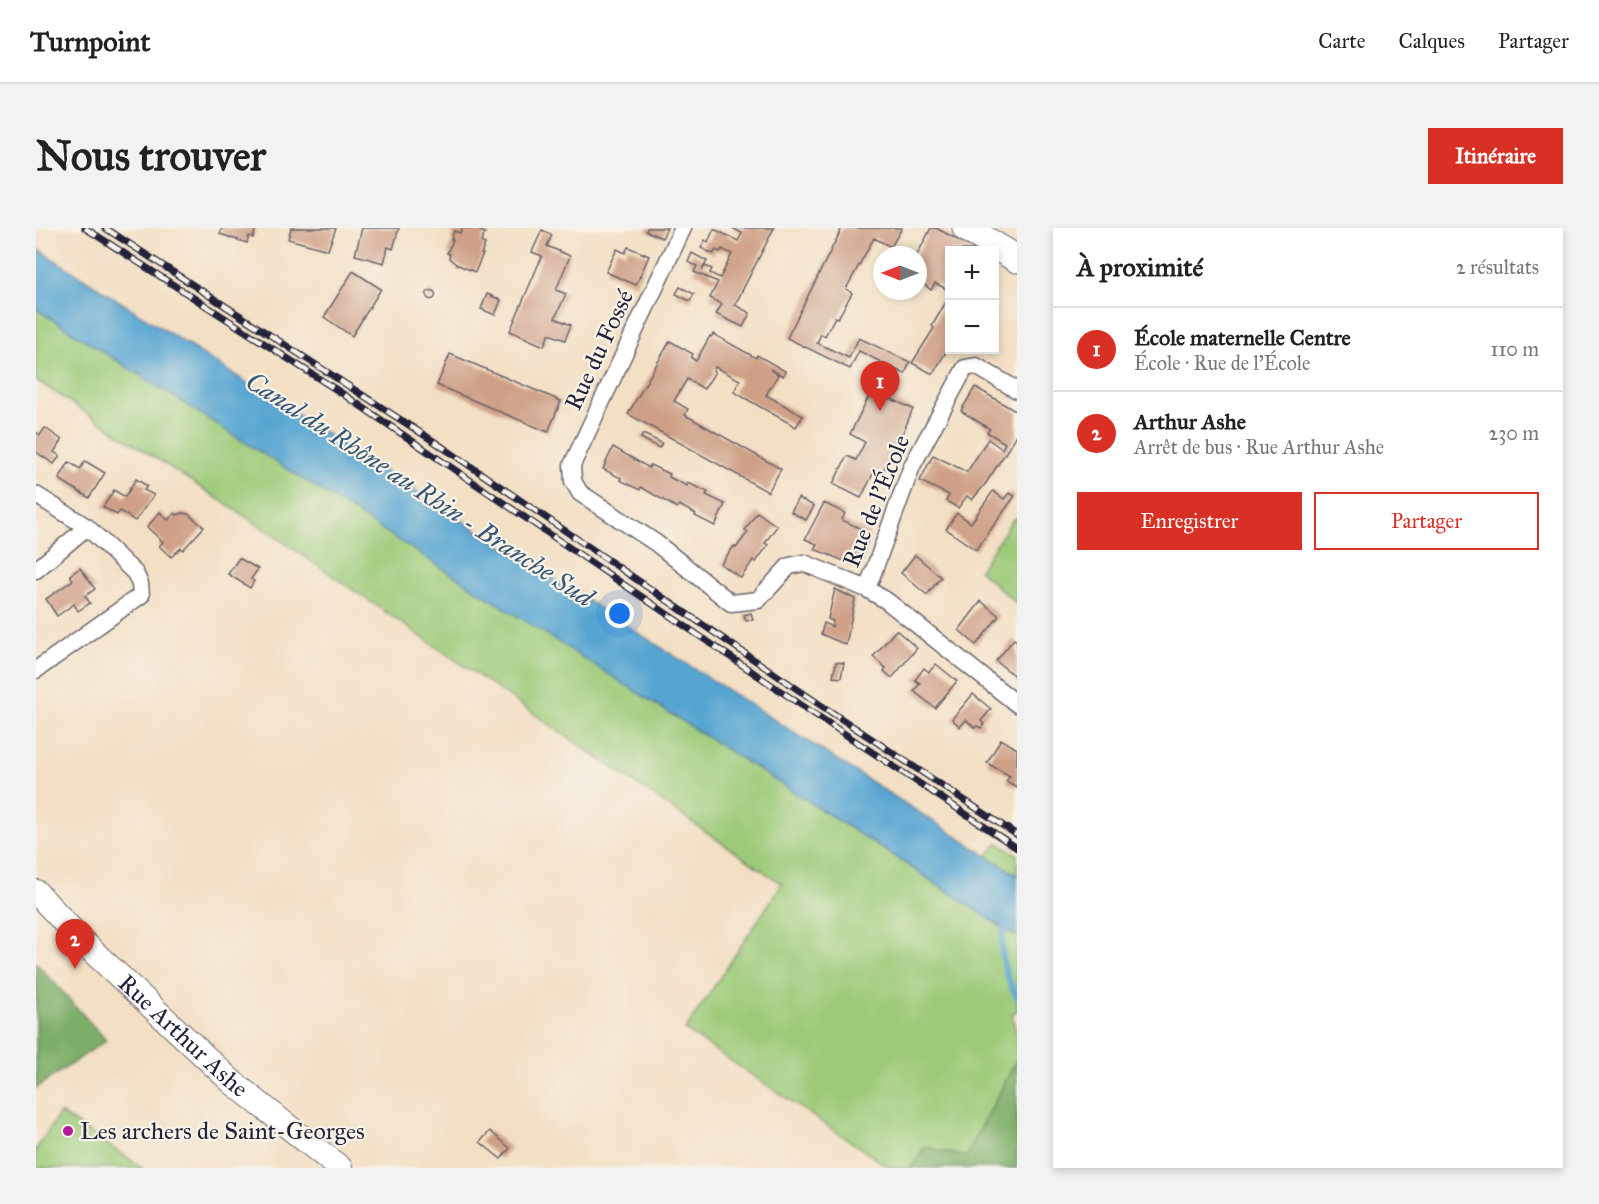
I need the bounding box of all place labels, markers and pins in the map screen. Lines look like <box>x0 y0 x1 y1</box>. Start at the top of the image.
pin: 1 <box>860 362 900 411</box>
pin: 2 <box>56 920 94 969</box>
place label: Les archers de Saint-Georges <box>80 1116 365 1146</box>
marker: Les archers de Saint-Georges <box>61 1124 75 1138</box>

